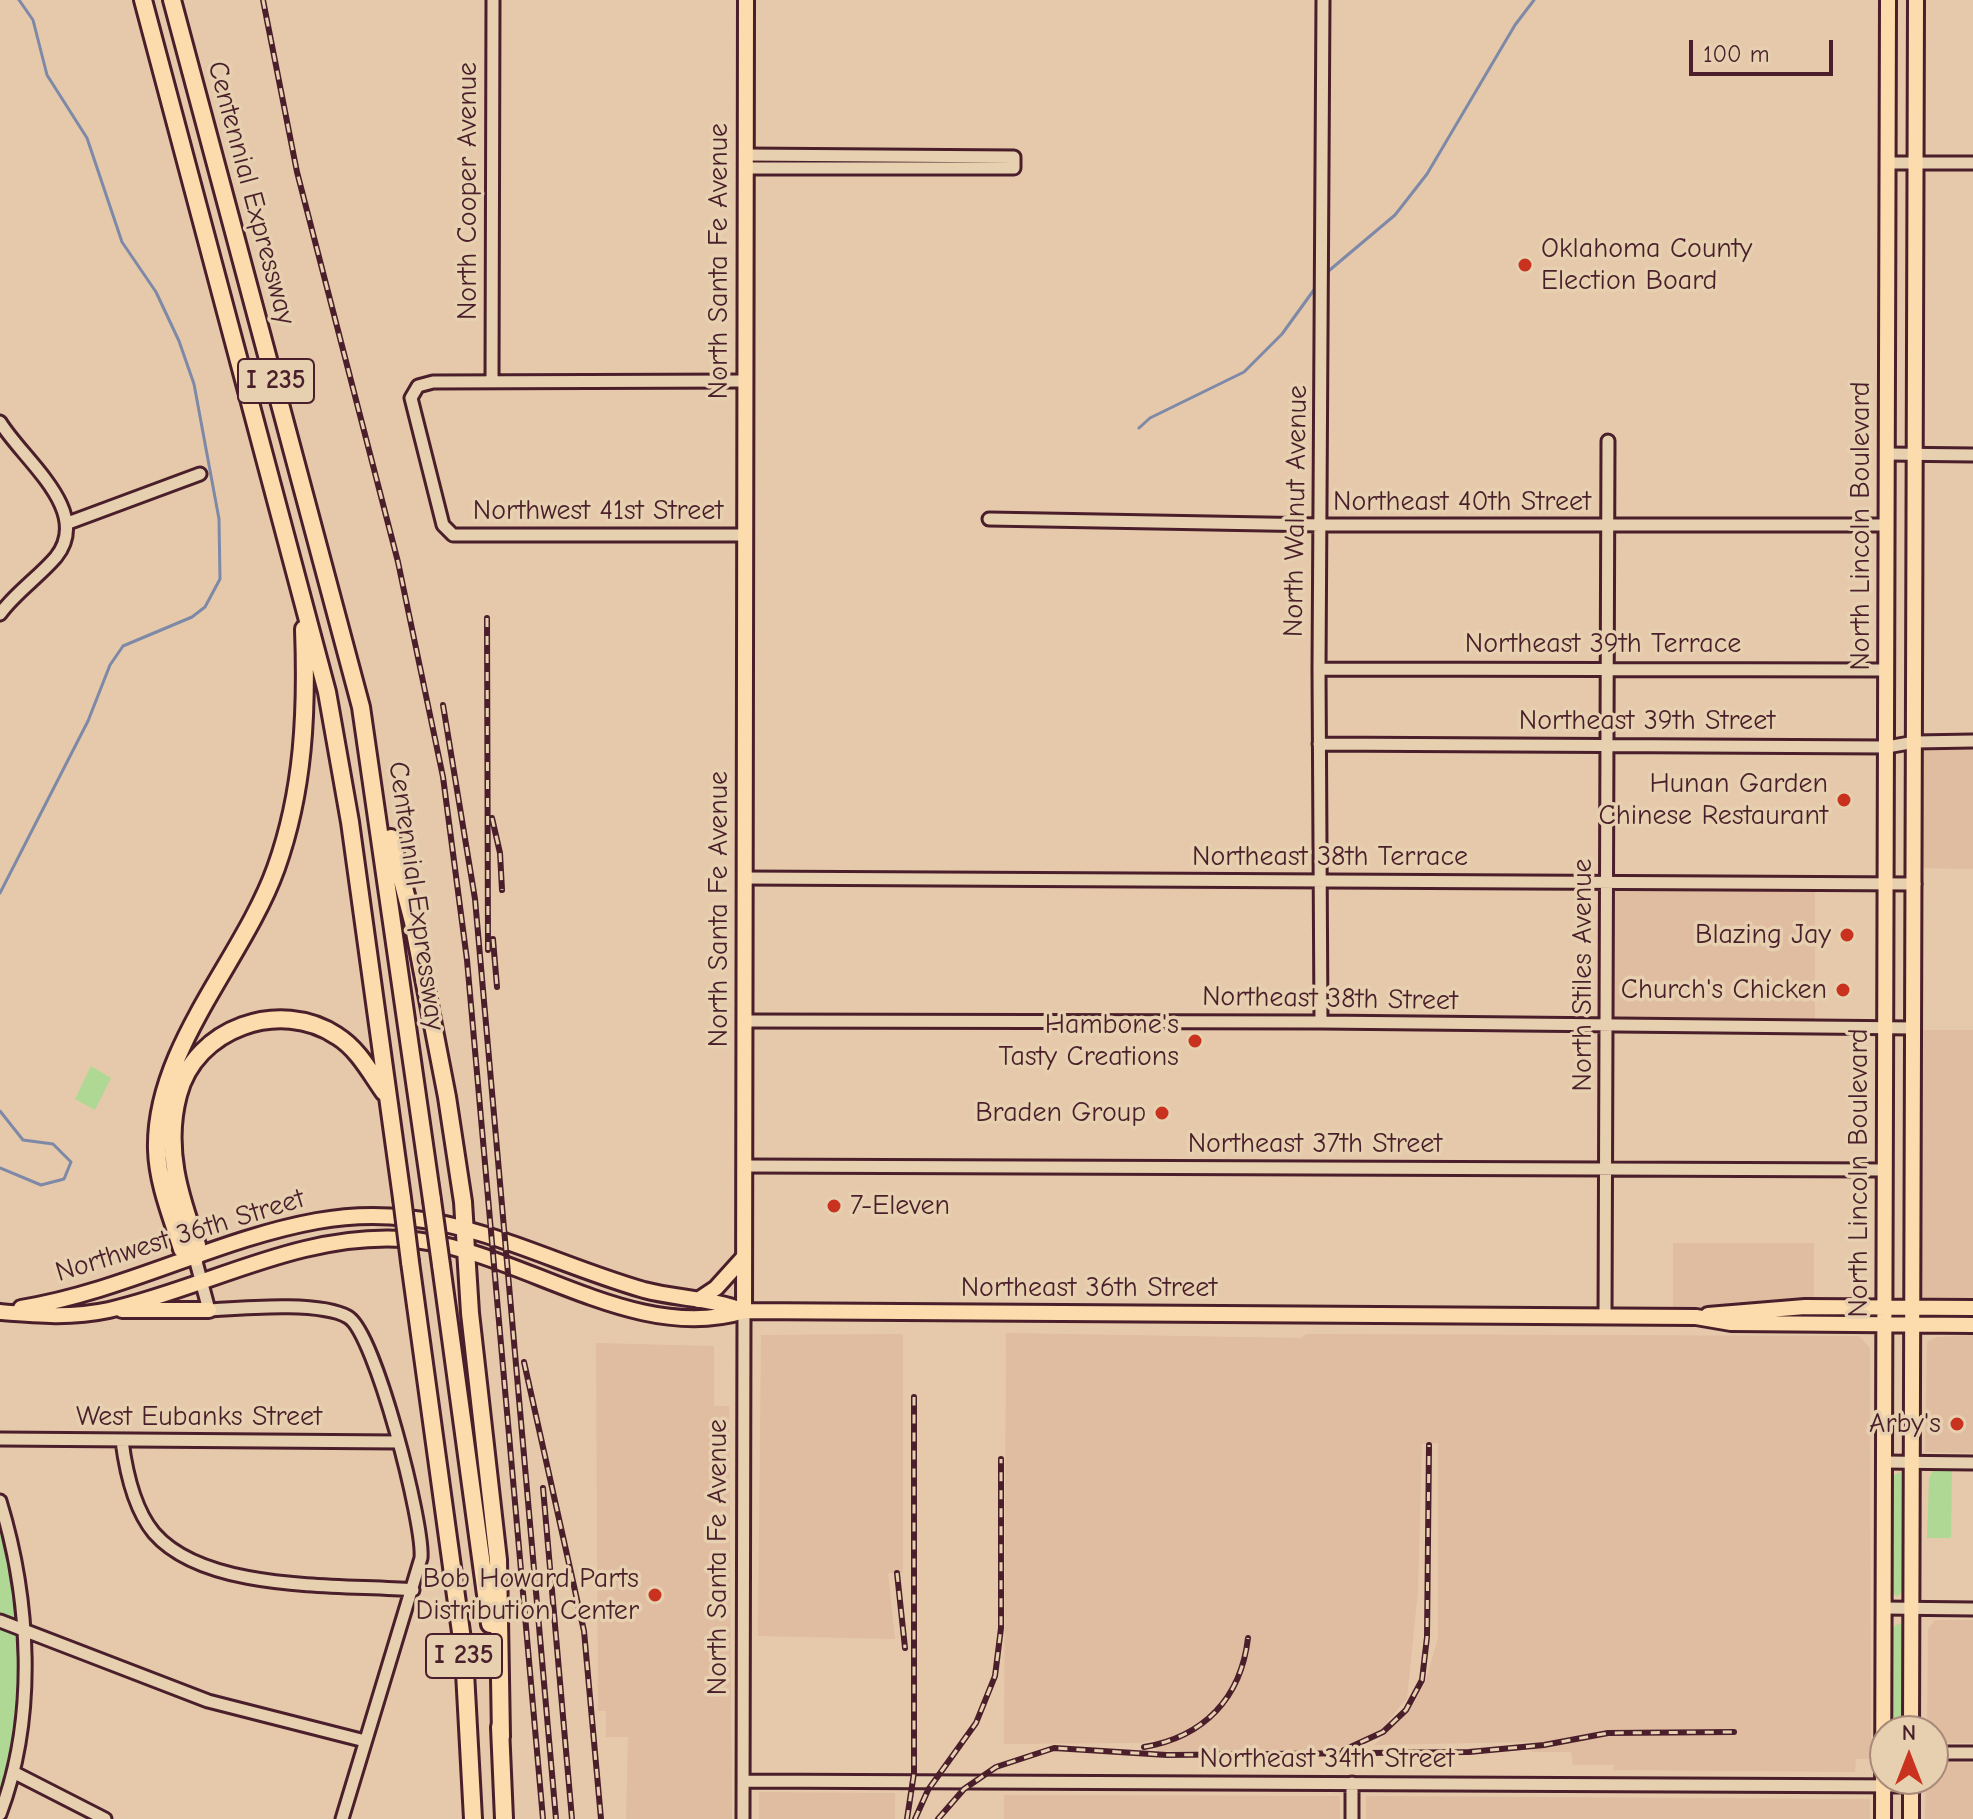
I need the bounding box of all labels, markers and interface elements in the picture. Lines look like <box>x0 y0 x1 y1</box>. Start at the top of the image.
scale bar <box>1693 24 1837 74</box>
text: 100 m <box>1703 40 1770 68</box>
street label: Centennial Expressway <box>200 58 302 328</box>
street label: North Cooper Avenue <box>451 62 485 320</box>
street label: North Santa Fe Avenue <box>702 123 736 399</box>
place label: Oklahoma County Election Board <box>1541 232 1752 298</box>
marker: Oklahoma County Election Board <box>1516 256 1534 274</box>
road number: I 235 <box>238 359 314 403</box>
street label: North Lincoln Boulevard <box>1844 381 1878 671</box>
street label: North Walnut Avenue <box>1277 385 1315 637</box>
street label: Northeast 40th Street <box>1333 485 1591 519</box>
street label: Northwest 41st Street <box>473 494 723 528</box>
street label: Northeast 39th Terrace <box>1465 627 1741 661</box>
street label: Northeast 39th Street <box>1519 704 1775 738</box>
street label: Centennial Expressway <box>380 759 452 1033</box>
place label: Hunan Garden Chinese Restaurant <box>1598 767 1828 833</box>
street label: North Santa Fe Avenue <box>702 771 736 1047</box>
marker: Hunan Garden Chinese Restaurant <box>1835 791 1853 809</box>
street label: Northeast 38th Terrace <box>1192 840 1468 874</box>
street label: North Stiles Avenue <box>1566 859 1600 1091</box>
place label: Blazing Jay <box>1695 918 1831 952</box>
marker: Blazing Jay <box>1838 926 1856 944</box>
place label: Church's Chicken <box>1621 973 1827 1007</box>
street label: Northeast 38th Street <box>1202 980 1458 1018</box>
marker: Church's Chicken <box>1834 981 1852 999</box>
place label: Hambone's Tasty Creations <box>998 1008 1179 1074</box>
street label: North Lincoln Boulevard <box>1842 1028 1876 1318</box>
marker: Hambone's Tasty Creations <box>1186 1032 1204 1050</box>
place label: Braden Group <box>975 1096 1146 1130</box>
marker: Braden Group <box>1153 1104 1171 1122</box>
street label: Northeast 37th Street <box>1188 1127 1442 1161</box>
street label: Northwest 36th Street <box>52 1182 308 1290</box>
place label: 7-Eleven <box>850 1189 950 1223</box>
marker: 7-Eleven <box>825 1197 843 1215</box>
street label: Northeast 36th Street <box>961 1271 1217 1305</box>
street label: West Eubanks Street <box>76 1400 322 1434</box>
place label: Arby's <box>1869 1407 1941 1441</box>
marker: Arby's <box>1948 1415 1966 1433</box>
street label: North Santa Fe Avenue <box>701 1419 735 1695</box>
place label: Bob Howard Parts Distribution Center <box>416 1562 639 1628</box>
marker: Bob Howard Parts Distribution Center <box>646 1586 664 1604</box>
road number: I 235 <box>426 1634 502 1678</box>
north arrow <box>1869 1715 1949 1795</box>
text: N <box>1902 1720 1916 1746</box>
street label: Northeast 34th Street <box>1199 1742 1455 1776</box>

